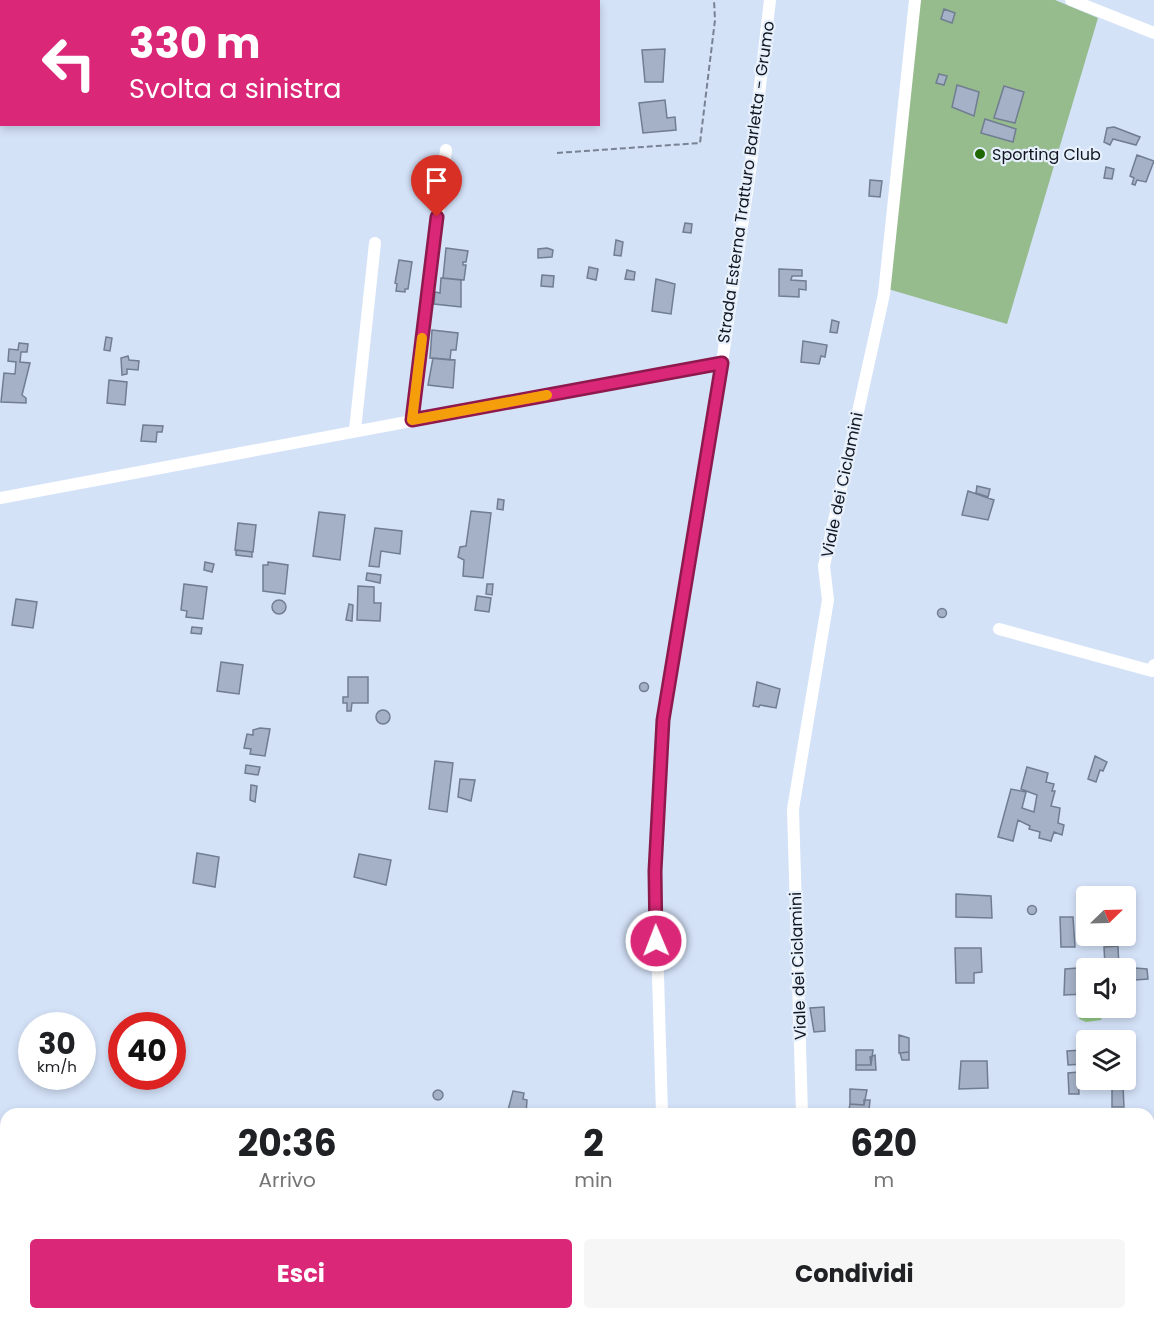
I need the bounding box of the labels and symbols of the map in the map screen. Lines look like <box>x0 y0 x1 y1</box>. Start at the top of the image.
street label: Strada Esterna Tratturo Barletta - Grumo <box>712 19 780 345</box>
place label: Sporting Club <box>992 143 1101 166</box>
marker: Sporting Club <box>973 147 987 161</box>
pin <box>411 155 462 217</box>
street label: Viale dei Ciclamini <box>815 410 869 560</box>
north arrow <box>1076 886 1136 946</box>
street label: Viale dei Ciclamini <box>784 892 812 1040</box>
position arrow <box>624 909 688 973</box>
speed limit sign: 40 <box>108 1012 186 1090</box>

